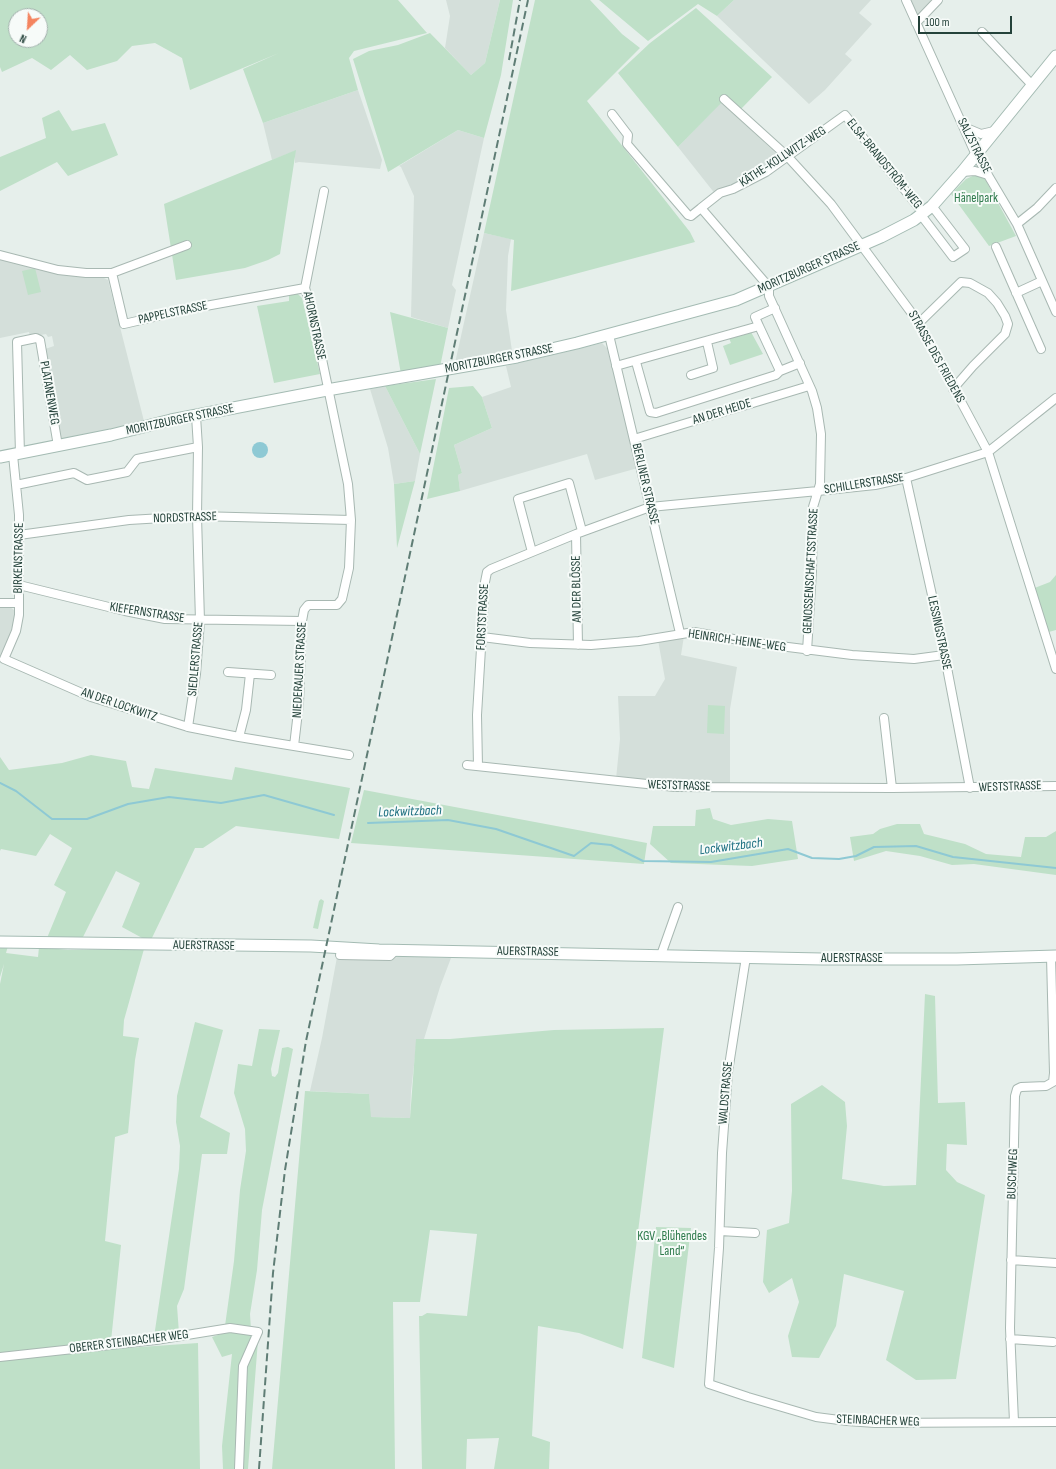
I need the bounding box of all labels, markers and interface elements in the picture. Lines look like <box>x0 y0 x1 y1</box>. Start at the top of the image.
north arrow <box>8 8 48 48</box>
scale bar <box>920 8 1014 34</box>
text: 100 m <box>925 15 950 30</box>
text: N <box>18 31 29 46</box>
street label: ELSA-BRANDSTRÖM-WEG <box>843 116 925 212</box>
street label: SALZSTRASSE <box>953 116 995 176</box>
street label: KÄTHE-KOLLWITZ-WEG <box>737 123 829 191</box>
park label: Hänelpark <box>954 191 998 207</box>
street label: MORITZBURGER STRASSE <box>756 239 862 297</box>
street label: AHORNSTRASSE <box>299 290 329 362</box>
street label: PAPPELSTRASSE <box>137 298 209 328</box>
street label: STRASSE DES FRIEDENS <box>904 308 968 406</box>
street label: MORITZBURGER STRASSE <box>444 341 554 377</box>
street label: PLATANENWEG <box>36 360 62 426</box>
street label: AN DER HEIDE <box>691 396 753 428</box>
street label: MORITZBURGER STRASSE <box>125 401 235 439</box>
street label: BERLINER STRASSE <box>628 442 662 526</box>
street label: SCHILLERSTRASSE <box>823 470 905 498</box>
street label: GENOSSENSCHAFTSSTRASSE <box>800 508 822 634</box>
street label: NORDSTRASSE <box>153 509 217 527</box>
street label: BIRKENSTRASSE <box>11 523 27 593</box>
street label: AN DER BLÖSSE <box>569 555 585 623</box>
street label: FORSTSTRASSE <box>473 583 493 651</box>
street label: LESSINGSTRASSE <box>924 595 954 671</box>
street label: KIEFERNSTRASSE <box>109 599 185 627</box>
street label: SIEDLERSTRASSE <box>185 621 207 697</box>
street label: NIEDERAUER STRASSE <box>290 622 310 718</box>
street label: HEINRICH-HEINE-WEG <box>687 626 787 656</box>
street label: AN DER LOCKWITZ <box>79 685 159 725</box>
street label: WESTSTRASSE <box>647 777 711 795</box>
street label: WESTSTRASSE <box>978 778 1042 796</box>
water label: Lockwitzbach <box>378 802 442 822</box>
water label: Lockwitzbach <box>698 835 764 859</box>
street label: AUERSTRASSE <box>173 938 235 954</box>
street label: AUERSTRASSE <box>497 944 559 960</box>
street label: AUERSTRASSE <box>821 951 883 967</box>
street label: WALDSTRASSE <box>715 1061 737 1125</box>
street label: BUSCHWEG <box>1004 1148 1022 1200</box>
park label: KGV „Blühendes Land“ <box>637 1229 707 1260</box>
street label: OBERER STEINBACHER WEG <box>68 1327 190 1357</box>
street label: STEINBACHER WEG <box>836 1412 920 1430</box>

